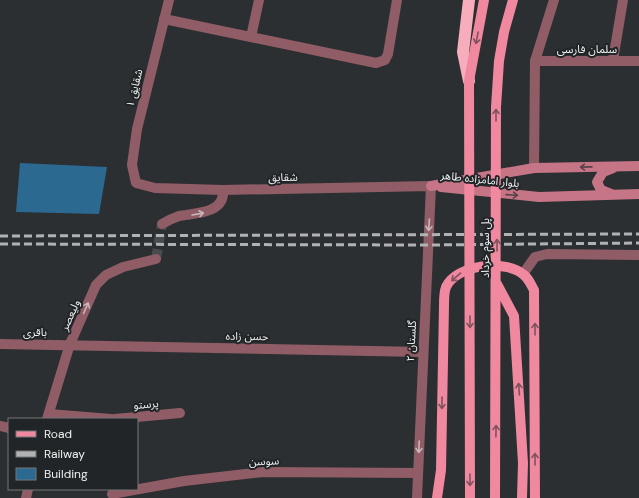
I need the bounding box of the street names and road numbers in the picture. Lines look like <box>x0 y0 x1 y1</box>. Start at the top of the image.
street label: سلمان فارسی <box>557 42 618 56</box>
street label: ۱ شقایق <box>123 67 146 108</box>
street label: بلوار امامزاده طاهر <box>439 168 520 190</box>
street label: شقایق <box>268 170 298 184</box>
street label: پل سوم خرداد <box>478 218 493 278</box>
street label: ولیعصر <box>57 297 83 334</box>
street label: گلستان ۲ <box>403 320 419 362</box>
street label: باقری <box>23 325 47 339</box>
street label: حسن زاده <box>225 329 269 343</box>
street label: پرستو <box>133 396 159 413</box>
street label: سوسن <box>248 453 280 469</box>

